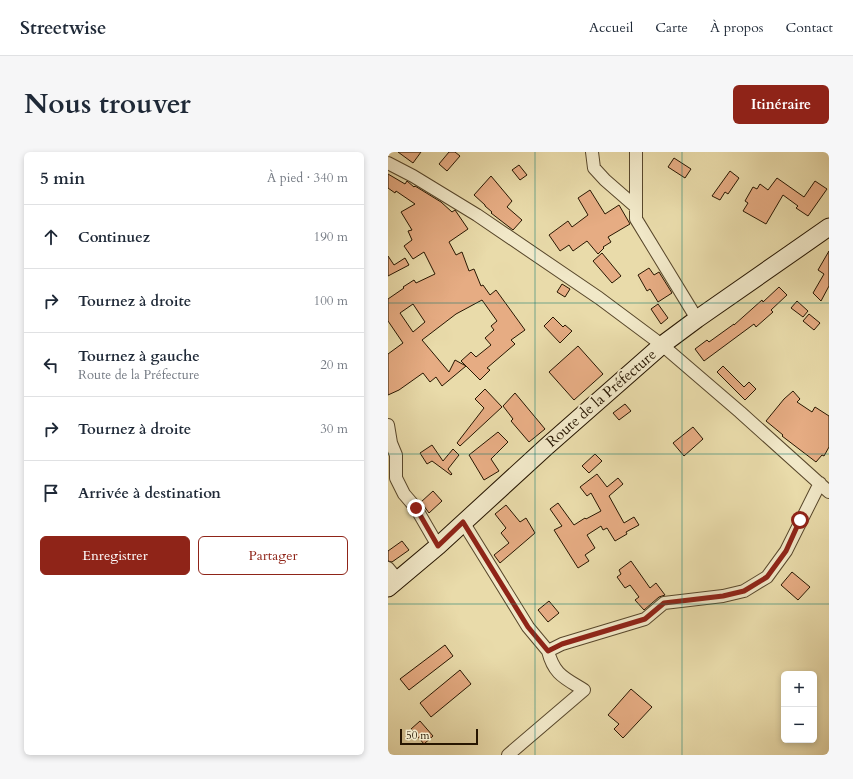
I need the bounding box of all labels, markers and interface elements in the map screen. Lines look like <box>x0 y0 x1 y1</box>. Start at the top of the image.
text: Streetwise <box>20 15 107 41</box>
text: Accueil <box>589 18 633 37</box>
text: Carte <box>655 18 688 37</box>
text: À propos <box>710 18 763 37</box>
text: Contact <box>785 18 833 37</box>
text: Nous trouver <box>24 85 191 123</box>
button: Itinéraire <box>733 85 829 124</box>
text: 5 min <box>40 167 85 190</box>
text: À pied · 340 m <box>267 169 348 187</box>
icon: ahead <box>40 226 62 248</box>
text: Continuez <box>78 227 150 247</box>
text: 190 m <box>314 228 348 246</box>
icon: right <box>40 290 62 312</box>
text: Tournez à droite <box>78 291 191 311</box>
text: 100 m <box>314 292 348 310</box>
street label: Route de la Préfecture <box>542 344 661 452</box>
text: Tournez à gauche <box>78 346 200 366</box>
icon: left <box>40 354 62 376</box>
text: 20 m <box>320 356 348 374</box>
text: Route de la Préfecture <box>78 366 199 384</box>
icon: right <box>40 418 62 440</box>
text: Tournez à droite <box>78 419 191 439</box>
text: 30 m <box>320 420 348 438</box>
icon: arrive <box>40 482 62 504</box>
text: Arrivée à destination <box>78 483 221 503</box>
route end <box>407 499 425 517</box>
route start <box>791 511 809 529</box>
button: Enregistrer <box>40 536 190 575</box>
button: Partager <box>198 536 348 575</box>
map controls <box>781 671 817 743</box>
button: + <box>781 671 817 707</box>
button: − <box>781 707 817 743</box>
scale bar <box>400 727 478 746</box>
text: 50 m <box>406 728 430 743</box>

